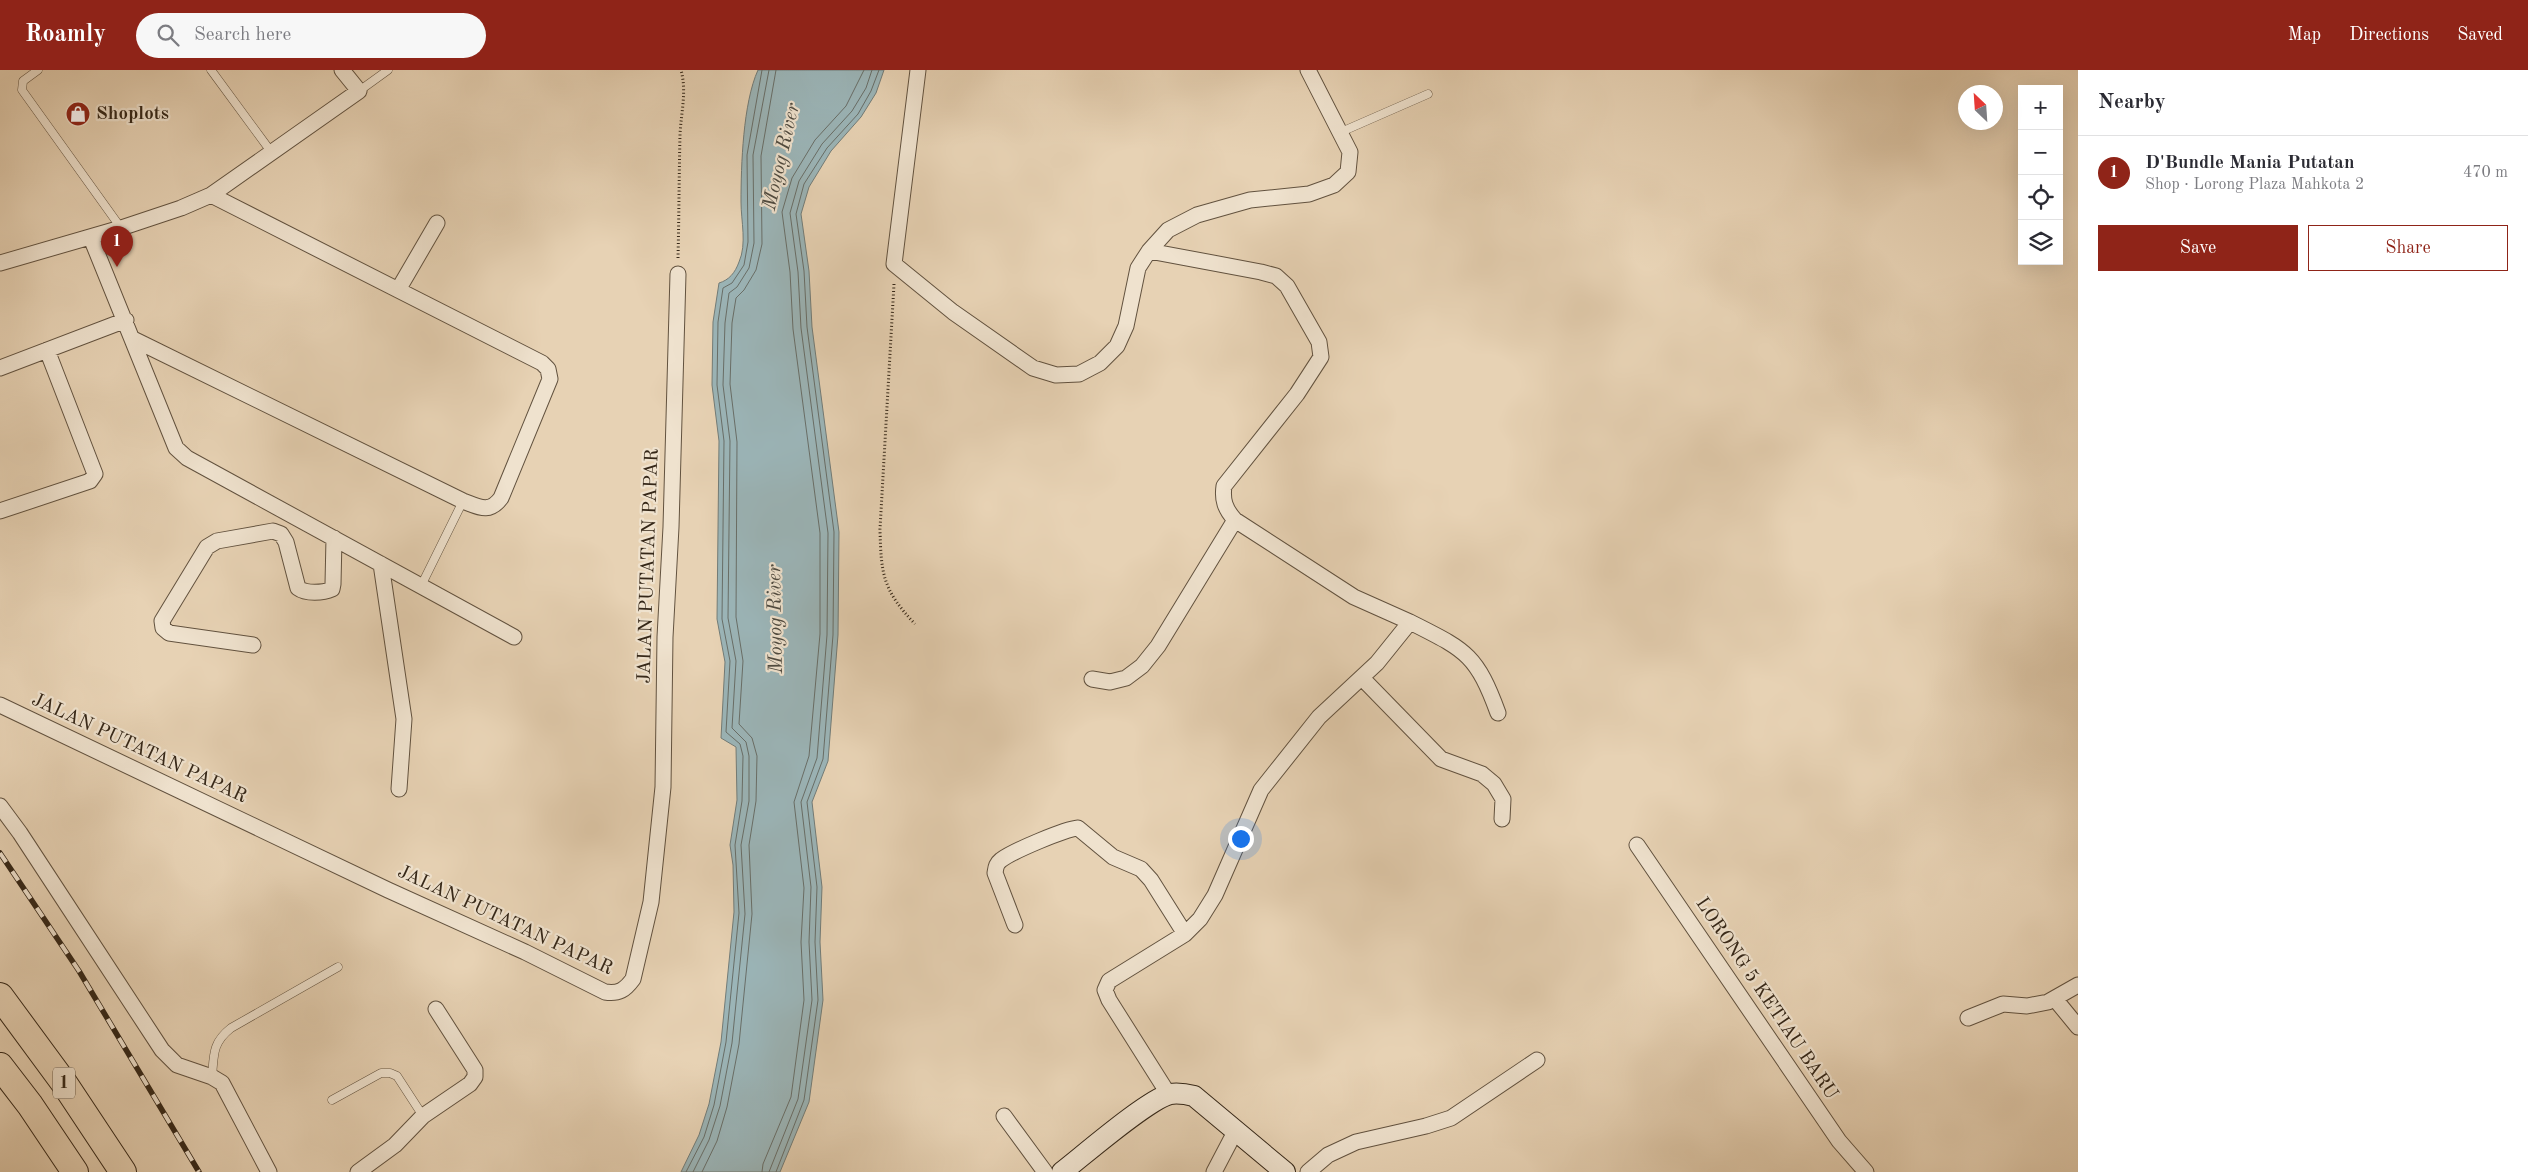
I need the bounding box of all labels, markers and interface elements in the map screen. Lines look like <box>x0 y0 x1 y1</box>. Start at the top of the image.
search box <box>136 13 486 58</box>
icon: search <box>154 21 182 49</box>
text: Roamly <box>25 23 106 47</box>
text: Search here <box>194 26 291 45</box>
text: Map <box>2288 26 2321 44</box>
text: Directions <box>2349 26 2429 44</box>
text: Saved <box>2457 26 2503 44</box>
north arrow <box>1958 85 2003 130</box>
map controls <box>2018 85 2063 265</box>
button: + <box>2018 85 2063 130</box>
text: Nearby <box>2098 92 2166 113</box>
shop icon: Shoplots <box>65 101 91 127</box>
water label: Moyog River <box>760 101 804 213</box>
place label: Shoplots <box>96 105 169 124</box>
button: − <box>2018 130 2063 175</box>
text: D'Bundle Mania Putatan <box>2145 154 2355 173</box>
text: 1 <box>2109 165 2119 181</box>
text: 470 m <box>2463 165 2508 181</box>
button: locate <box>2018 175 2063 220</box>
text: Shop · Lorong Plaza Mahkota 2 <box>2145 177 2364 193</box>
button: layers <box>2018 220 2063 265</box>
button: Save <box>2098 225 2298 271</box>
button: Share <box>2308 225 2508 271</box>
pin: 1 <box>101 226 133 267</box>
street label: JALAN PUTATAN PAPAR <box>635 448 663 684</box>
water label: Moyog River <box>765 564 787 675</box>
street label: JALAN PUTATAN PAPAR <box>28 691 250 807</box>
your location <box>1228 826 1254 852</box>
street label: JALAN PUTATAN PAPAR <box>394 863 616 979</box>
street label: LORONG 5 KETIAU BARU <box>1691 895 1841 1104</box>
road number: 1 <box>53 1068 75 1098</box>

